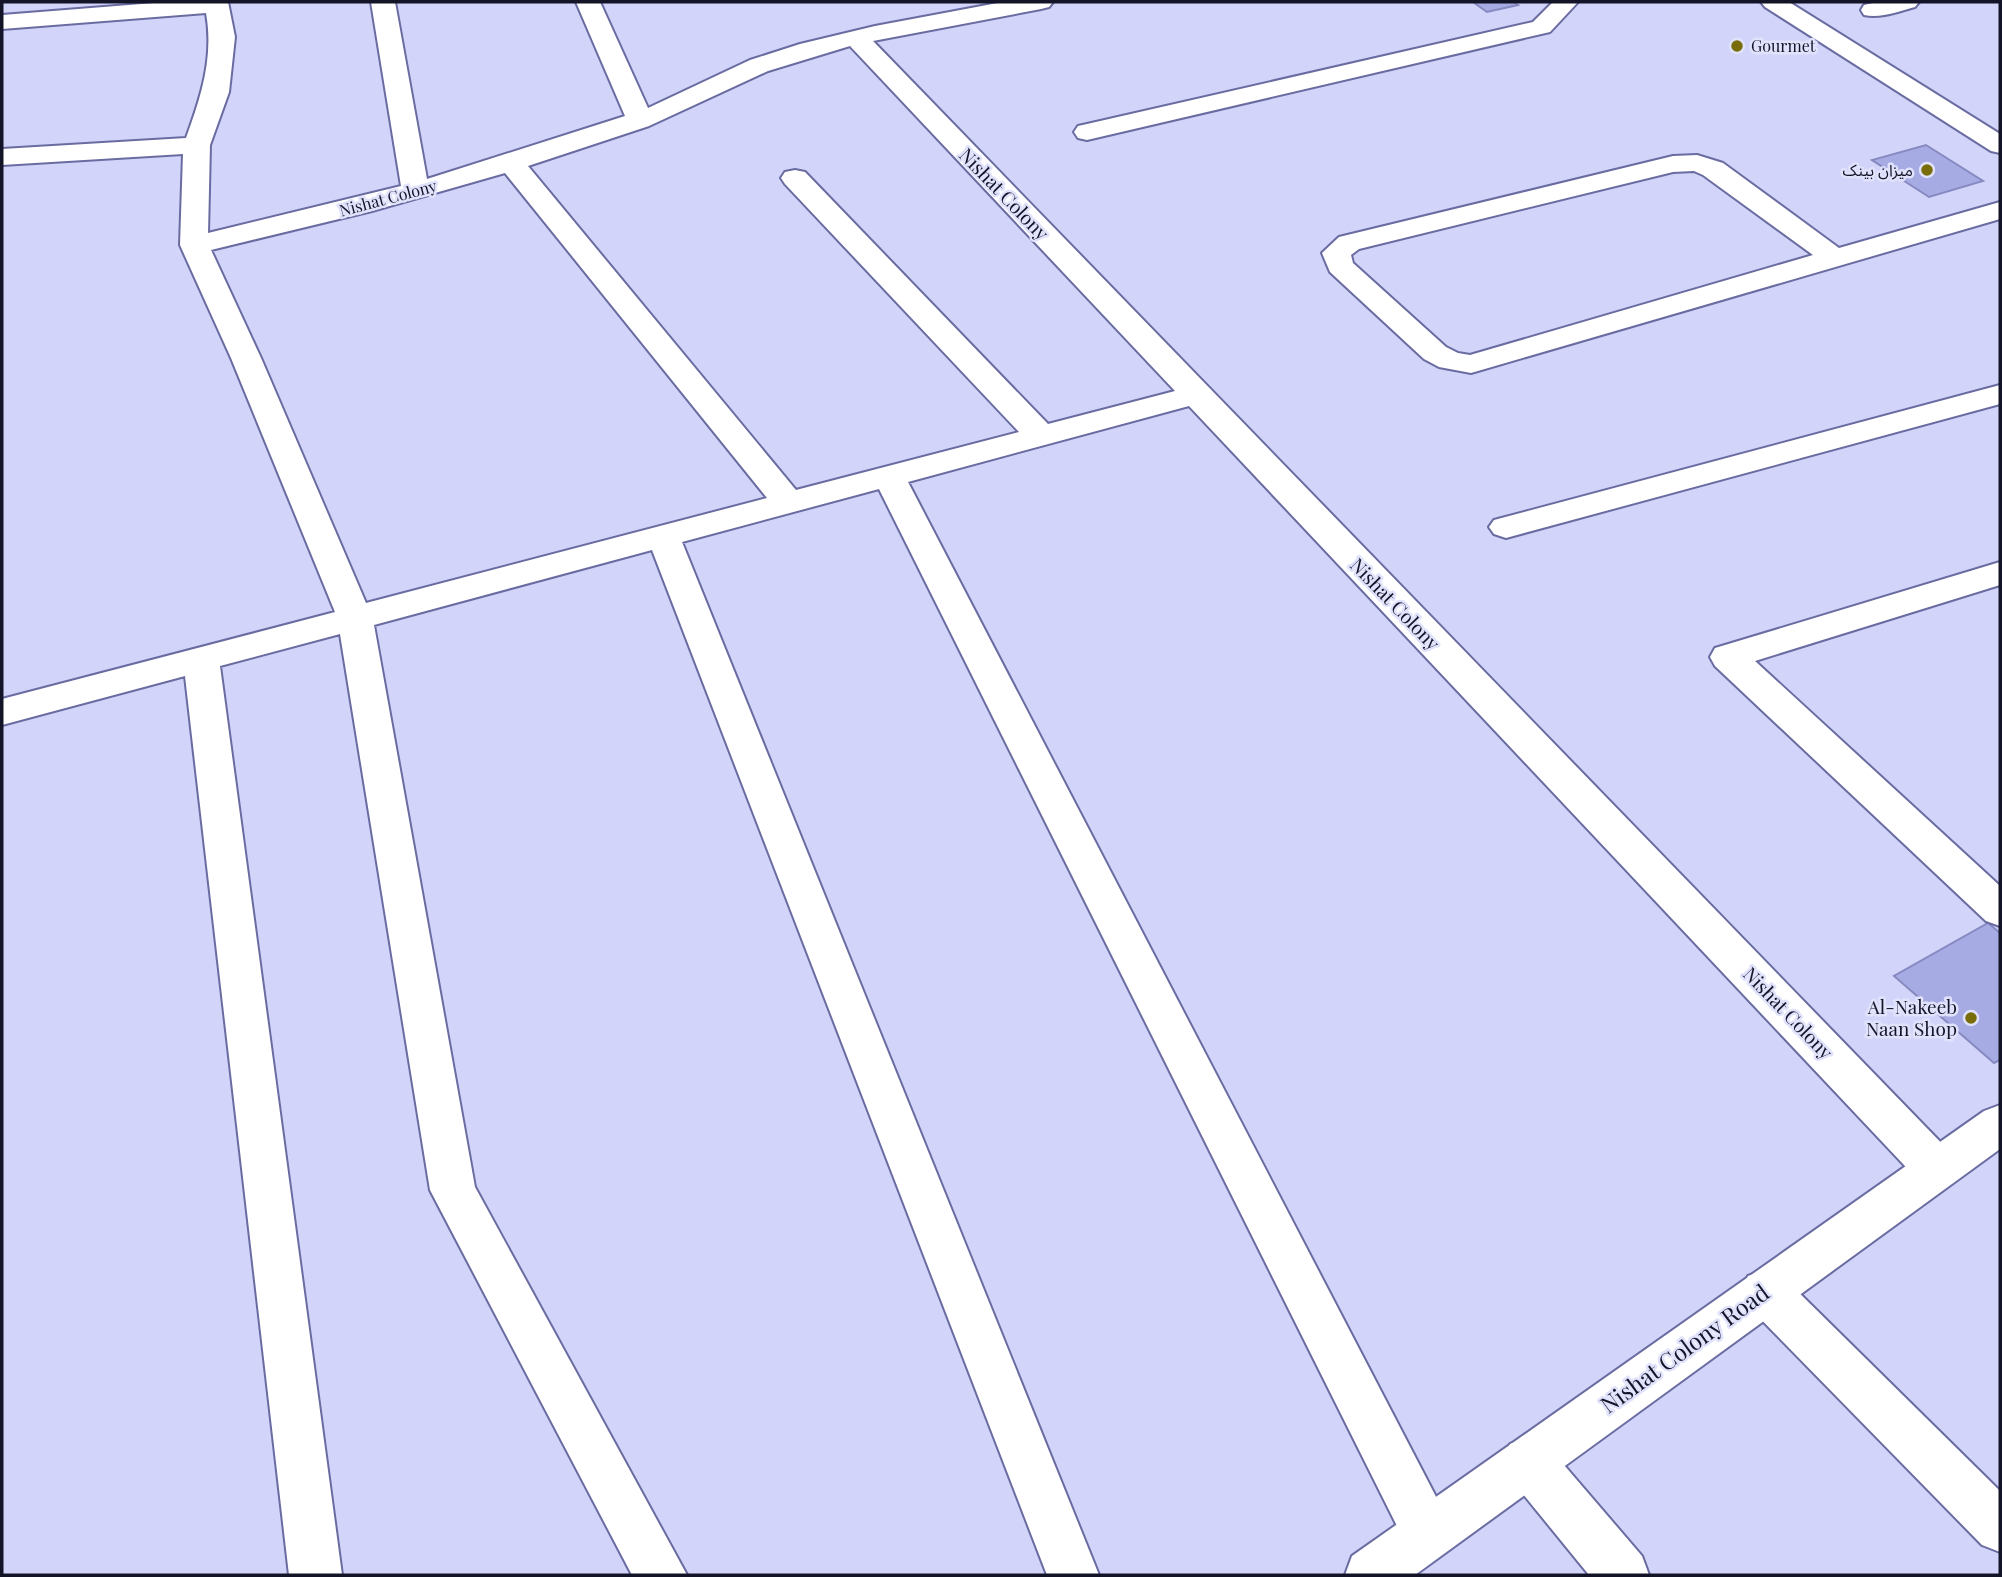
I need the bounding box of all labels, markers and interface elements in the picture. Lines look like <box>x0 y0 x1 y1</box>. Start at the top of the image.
place label: Gourmet <box>1751 35 1816 56</box>
marker: Gourmet <box>1729 38 1745 54</box>
street label: Nishat Colony <box>954 142 1056 245</box>
place label: میزان بینک <box>1843 159 1913 180</box>
marker: میزان بینک <box>1919 162 1935 178</box>
street label: Nishat Colony <box>337 174 439 221</box>
street label: Nishat Colony <box>1345 552 1447 655</box>
street label: Nishat Colony <box>1738 961 1840 1064</box>
place label: Al-Nakeeb Naan Shop <box>1866 993 1957 1041</box>
marker: Al-Nakeeb Naan Shop <box>1963 1010 1979 1026</box>
street label: Nishat Colony Road <box>1594 1276 1775 1419</box>

